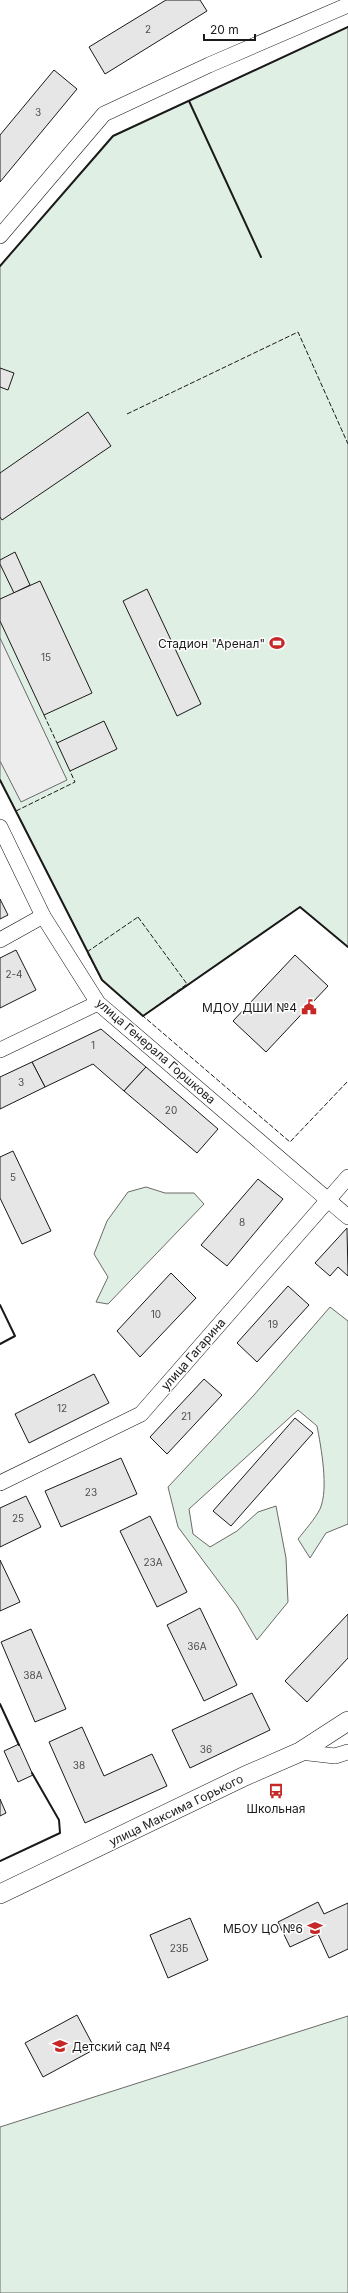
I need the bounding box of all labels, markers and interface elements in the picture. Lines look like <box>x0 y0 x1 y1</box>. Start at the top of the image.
scale bar <box>204 16 255 42</box>
text: 20 m <box>210 22 239 37</box>
house number: 2 <box>145 23 151 35</box>
house number: 3 <box>35 106 41 118</box>
sports icon: Стадион "Аренал" <box>268 634 286 652</box>
place label: Стадион "Аренал" <box>158 636 265 651</box>
house number: 15 <box>41 651 51 663</box>
house number: 2-4 <box>5 968 23 980</box>
street label: улица Генерала Горшкова <box>93 995 219 1107</box>
public building icon: МДОУ ДШИ №4 <box>300 998 318 1016</box>
place label: МДОУ ДШИ №4 <box>202 1000 297 1015</box>
house number: 1 <box>91 1039 95 1051</box>
house number: 3 <box>18 1076 24 1088</box>
house number: 20 <box>165 1104 177 1116</box>
house number: 5 <box>10 1171 16 1183</box>
house number: 8 <box>239 1216 245 1228</box>
house number: 10 <box>151 1308 161 1320</box>
street label: улица Гагарина <box>158 1315 228 1393</box>
house number: 19 <box>268 1318 278 1330</box>
house number: 12 <box>57 1402 67 1414</box>
house number: 21 <box>181 1410 191 1422</box>
house number: 23 <box>85 1486 97 1498</box>
house number: 25 <box>12 1512 24 1524</box>
house number: 23А <box>143 1556 163 1568</box>
house number: 36А <box>187 1640 207 1652</box>
house number: 38А <box>23 1669 43 1681</box>
house number: 36 <box>200 1743 212 1755</box>
house number: 38 <box>73 1759 85 1771</box>
street label: улица Максима Горького <box>106 1771 246 1849</box>
bus stop icon: Школьная <box>267 1782 285 1800</box>
place label: Школьная <box>246 1801 306 1816</box>
school or university icon: МБОУ ЦО №6 <box>306 1919 324 1937</box>
place label: МБОУ ЦО №6 <box>223 1921 303 1936</box>
house number: 23Б <box>170 1942 188 1954</box>
school or university icon: Детский сад №4 <box>51 2037 69 2055</box>
place label: Детский сад №4 <box>72 2039 171 2054</box>

